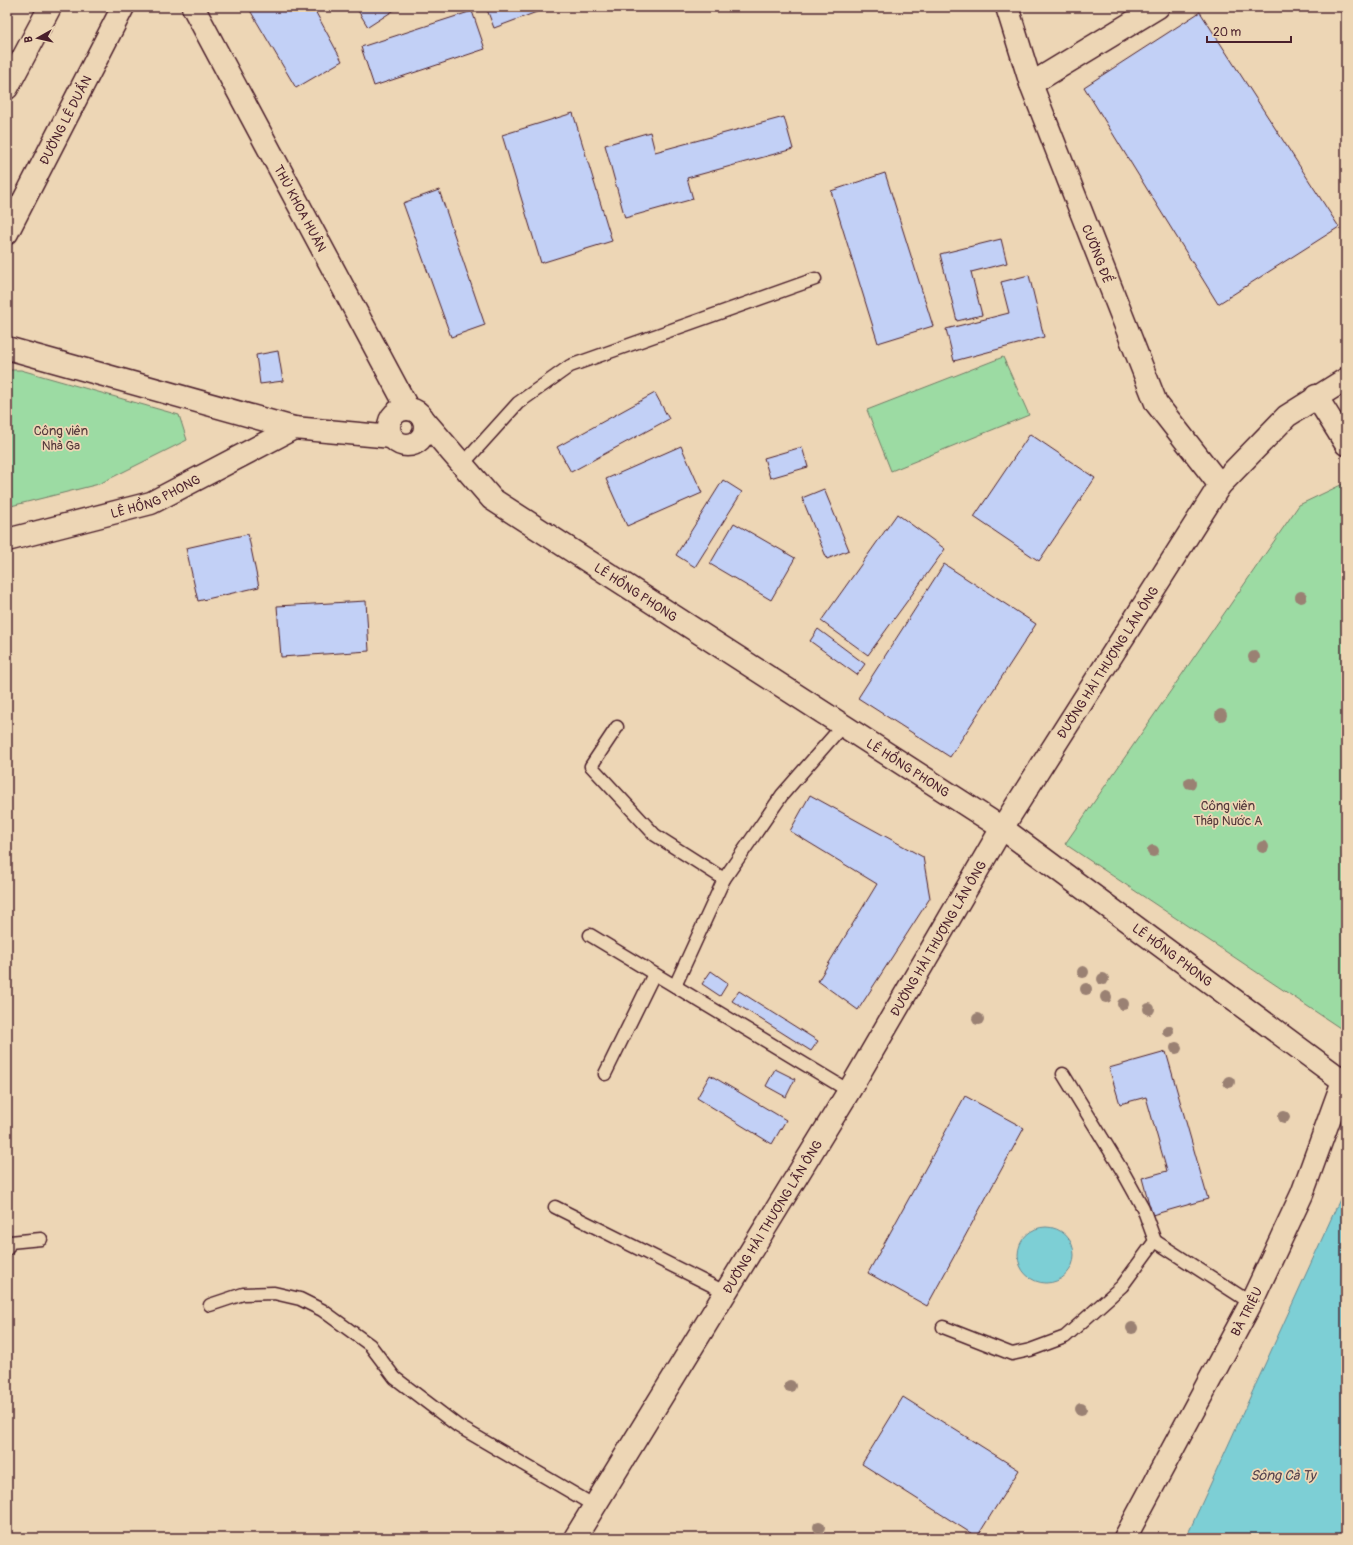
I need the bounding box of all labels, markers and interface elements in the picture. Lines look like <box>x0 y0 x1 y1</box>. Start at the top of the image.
north arrow <box>18 18 58 58</box>
scale bar <box>1207 18 1291 44</box>
text: 20 m <box>1213 25 1242 40</box>
text: B <box>22 35 35 43</box>
street label: ĐƯỜNG LÊ DUẨN <box>36 73 96 168</box>
street label: THỦ KHOA HUÂN <box>270 162 330 255</box>
street label: CƯỜNG ĐỂ <box>1078 222 1117 286</box>
park label: Công viên Nhà Ga <box>34 423 88 454</box>
street label: LÊ HỒNG PHONG <box>109 472 203 522</box>
street label: LÊ HỒNG PHONG <box>591 560 680 625</box>
street label: ĐƯỜNG HẢI THƯỢNG LÃN ÔNG <box>1054 584 1163 742</box>
street label: LÊ HỒNG PHONG <box>863 736 952 801</box>
park label: Công viên Tháp Nước A <box>1193 798 1263 829</box>
street label: ĐƯỜNG HẢI THƯỢNG LÃN ÔNG <box>887 858 990 1019</box>
street label: LÊ HỒNG PHONG <box>1129 920 1215 990</box>
street label: ĐƯỜNG HẢI THƯỢNG LÃN ÔNG <box>720 1137 826 1297</box>
street label: BÀ TRIỆU <box>1228 1285 1266 1339</box>
water label: Sông Cà Ty <box>1250 1467 1318 1484</box>

